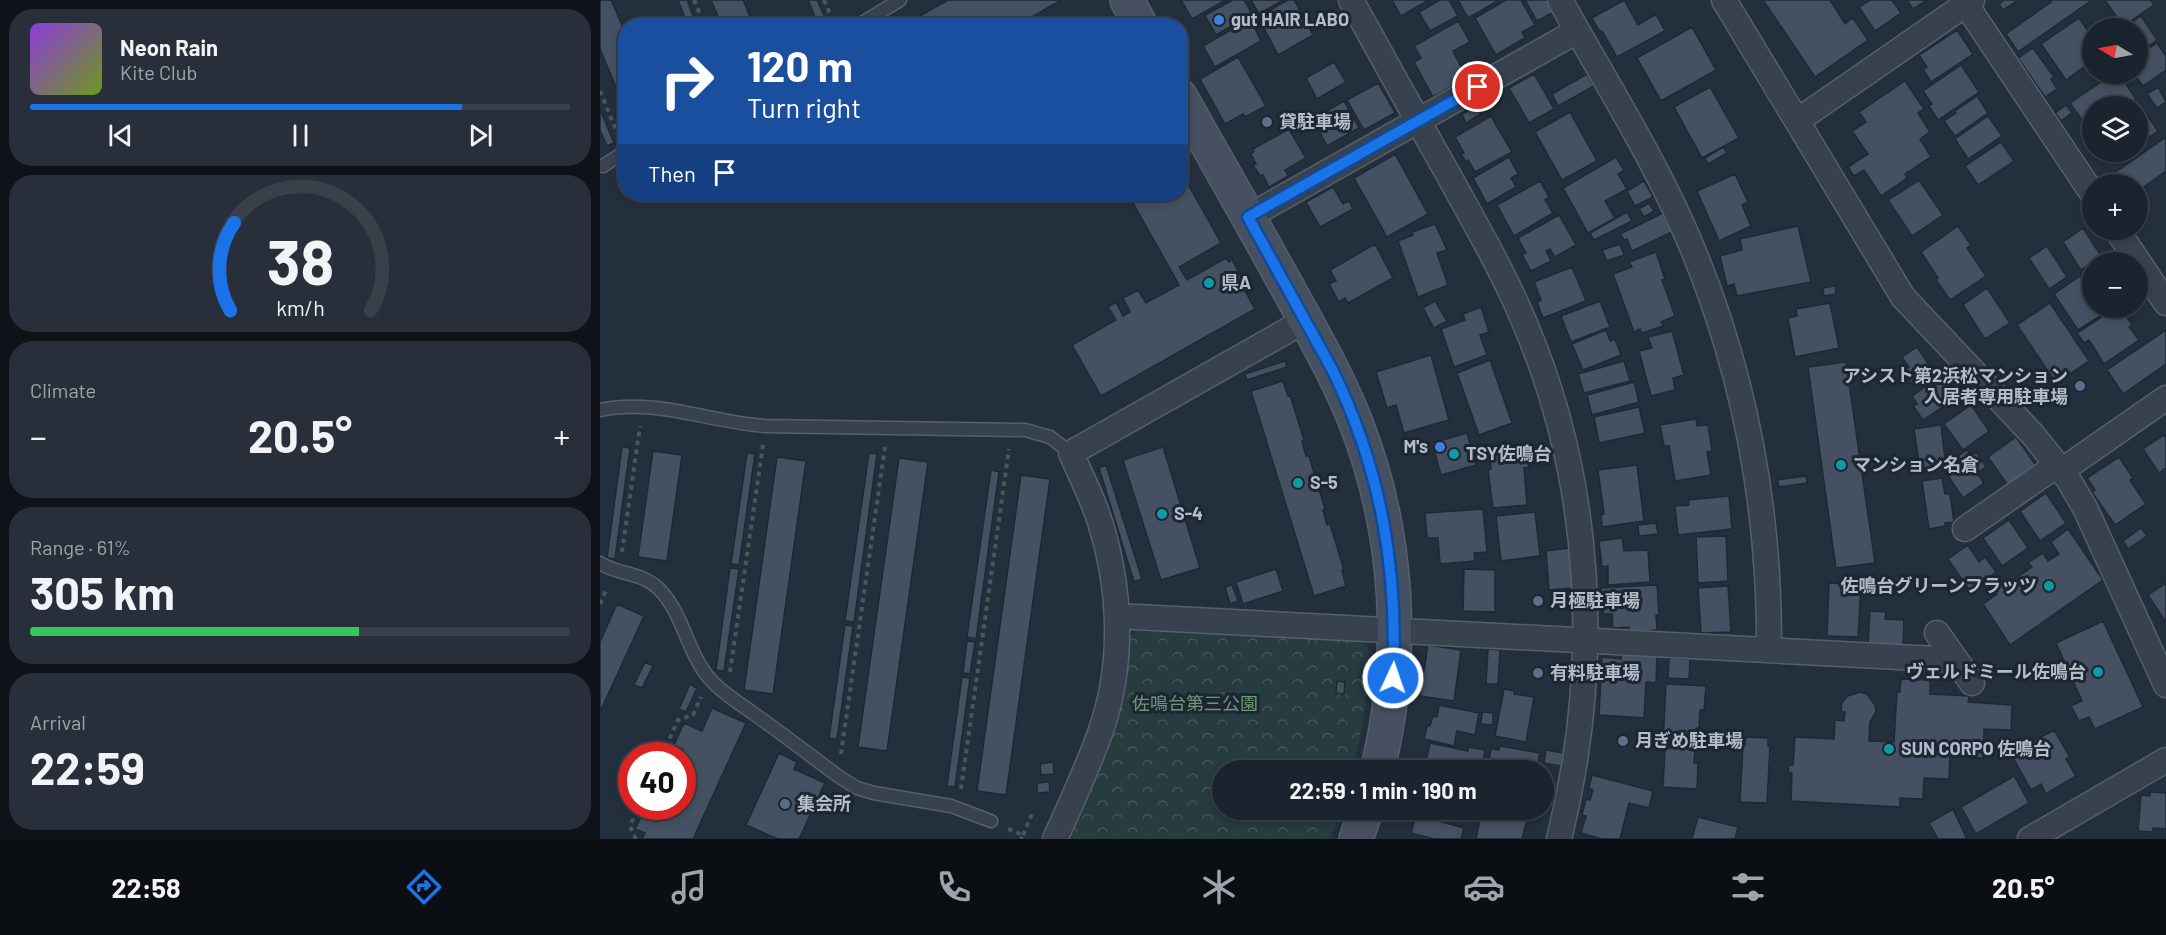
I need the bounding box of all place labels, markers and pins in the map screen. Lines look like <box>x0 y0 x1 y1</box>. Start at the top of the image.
place label: gut HAIR LABO <box>1231 8 1349 30</box>
marker: gut HAIR LABO <box>1212 13 1226 27</box>
pin <box>1452 61 1503 112</box>
place label: 貸駐車場 <box>1279 110 1351 132</box>
marker: 貸駐車場 <box>1260 115 1274 129</box>
place label: 県A <box>1221 271 1251 293</box>
marker: 県A <box>1202 276 1216 290</box>
place label: アシスト第2浜松マンション 入居者専用駐車場 <box>1843 364 2068 407</box>
marker: アシスト第2浜松マンション 入居者専用駐車場 <box>2073 379 2087 393</box>
place label: M's <box>1403 435 1428 457</box>
marker: M's <box>1433 440 1447 454</box>
place label: TSY佐鳴台 <box>1466 442 1552 464</box>
marker: TSY佐鳴台 <box>1447 447 1461 461</box>
place label: マンション名倉 <box>1853 453 1979 475</box>
marker: マンション名倉 <box>1834 458 1848 472</box>
place label: S-5 <box>1310 471 1338 493</box>
marker: S-5 <box>1291 476 1305 490</box>
place label: S-4 <box>1174 502 1203 524</box>
marker: S-4 <box>1155 507 1169 521</box>
place label: 佐鳴台グリーンフラッツ <box>1840 574 2037 596</box>
marker: 佐鳴台グリーンフラッツ <box>2042 579 2056 593</box>
place label: 月極駐車場 <box>1550 589 1640 611</box>
marker: 月極駐車場 <box>1531 594 1545 608</box>
place label: ヴェルドミール佐鳴台 <box>1906 660 2086 682</box>
place label: 有料駐車場 <box>1550 661 1640 683</box>
marker: ヴェルドミール佐鳴台 <box>2091 665 2105 679</box>
marker: 有料駐車場 <box>1531 666 1545 680</box>
place label: 月ぎめ駐車場 <box>1635 729 1743 751</box>
marker: 月ぎめ駐車場 <box>1616 734 1630 748</box>
place label: SUN CORPO 佐鳴台 <box>1901 737 2051 759</box>
marker: SUN CORPO 佐鳴台 <box>1882 742 1896 756</box>
place label: 集会所 <box>797 792 851 814</box>
marker: 集会所 <box>778 797 792 811</box>

